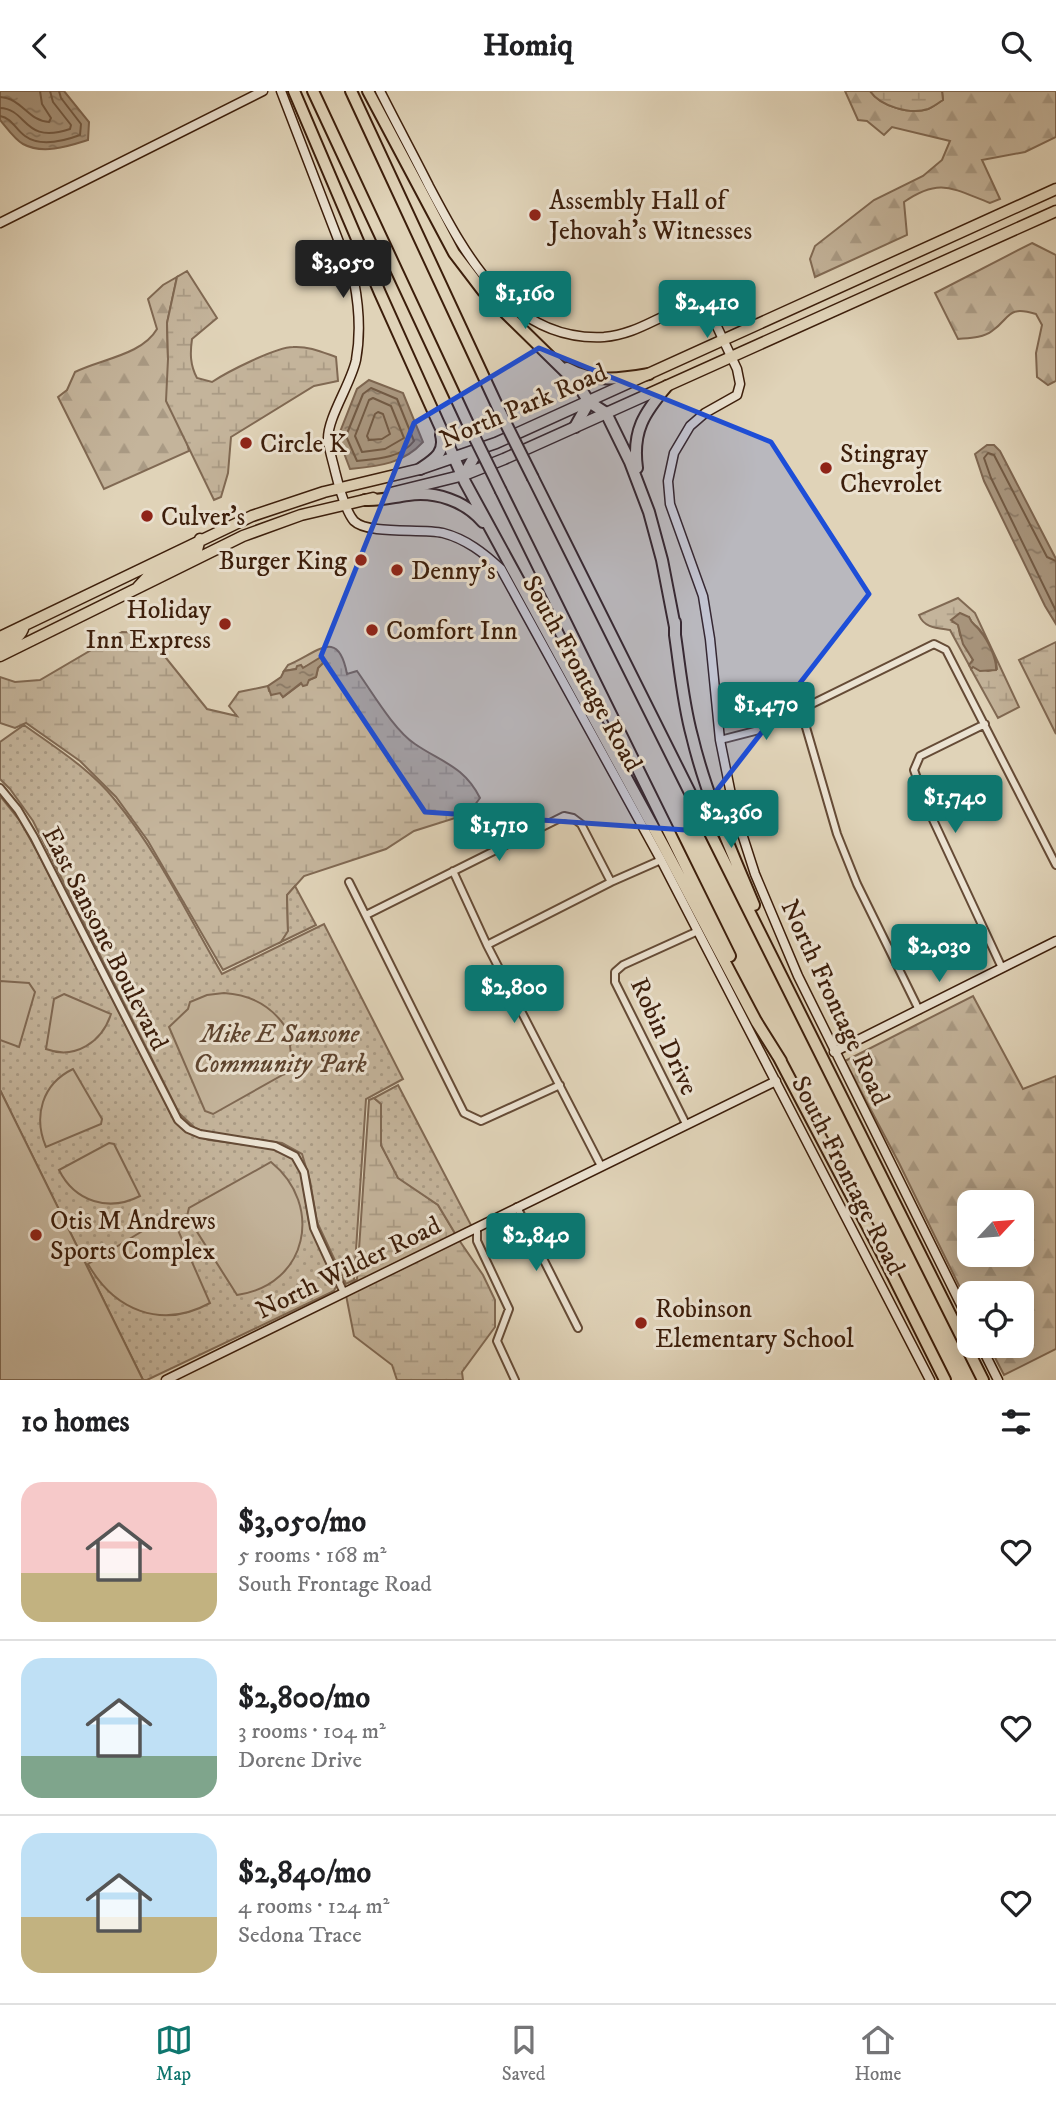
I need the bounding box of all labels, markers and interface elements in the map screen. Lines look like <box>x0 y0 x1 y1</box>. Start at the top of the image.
text: Homiq <box>483 26 573 66</box>
icon: back <box>21 27 59 65</box>
icon: search <box>997 27 1035 65</box>
place label: Assembly Hall of Jehovah's Witnesses <box>547 185 752 248</box>
marker: Assembly Hall of Jehovah's Witnesses <box>527 207 543 223</box>
pin: $3,050 <box>286 241 400 300</box>
text: $3,050 <box>311 248 375 277</box>
pin: $1,160 <box>468 271 582 331</box>
text: $1,160 <box>495 279 555 308</box>
pin: $2,410 <box>650 281 764 340</box>
text: $2,410 <box>675 288 739 317</box>
street label: North Park Road <box>435 356 612 456</box>
place label: Circle K <box>260 428 348 461</box>
marker: Circle K <box>238 435 254 451</box>
place label: Stingray Chevrolet <box>840 438 942 501</box>
marker: Stingray Chevrolet <box>818 460 834 476</box>
place label: Culver's <box>161 501 245 534</box>
marker: Culver's <box>139 508 155 524</box>
place label: Burger King <box>218 545 347 578</box>
marker: Burger King <box>353 552 369 568</box>
place label: Denny's <box>411 555 496 588</box>
marker: Denny's <box>389 562 405 578</box>
street label: South Frontage Road <box>514 570 649 778</box>
place label: Holiday Inn Express <box>86 594 212 657</box>
place label: Comfort Inn <box>386 615 518 648</box>
marker: Holiday Inn Express <box>217 616 233 632</box>
marker: Comfort Inn <box>364 622 380 638</box>
pin: $1,470 <box>709 683 823 742</box>
text: $1,470 <box>734 690 798 719</box>
pin: $1,740 <box>898 775 1012 835</box>
text: $1,740 <box>923 783 987 812</box>
pin: $2,360 <box>674 791 788 850</box>
text: $2,360 <box>699 798 763 827</box>
pin: $1,710 <box>442 803 556 863</box>
text: $1,710 <box>470 811 528 840</box>
street label: East Sansone Boulevard <box>34 821 175 1056</box>
street label: North Frontage Road <box>773 895 897 1111</box>
pin: $2,030 <box>882 925 996 984</box>
text: $2,030 <box>907 932 971 961</box>
pin: $2,800 <box>457 965 571 1025</box>
text: $2,800 <box>481 973 547 1002</box>
street label: Robin Drive <box>622 973 705 1101</box>
park label: Mike E Sansone Community Park <box>193 1018 367 1081</box>
street label: South Frontage Road <box>783 1071 912 1281</box>
north arrow <box>957 1190 1034 1267</box>
map controls <box>957 1190 1034 1358</box>
place label: Otis M Andrews Sports Complex <box>50 1205 216 1268</box>
street label: North Wilder Road <box>251 1209 447 1327</box>
pin: $2,840 <box>479 1213 593 1273</box>
text: $2,840 <box>502 1221 570 1250</box>
marker: Otis M Andrews Sports Complex <box>28 1227 44 1243</box>
button: locate <box>957 1281 1034 1358</box>
place label: Robinson Elementary School <box>655 1293 854 1356</box>
marker: Robinson Elementary School <box>633 1315 649 1331</box>
icon: filters <box>997 1403 1035 1441</box>
text: 10 homes <box>21 1404 130 1441</box>
text: $3,050/mo <box>238 1504 366 1541</box>
icon: home <box>77 1510 161 1594</box>
icon: heart <box>997 1533 1035 1571</box>
text: 5 rooms · 168 m² <box>238 1541 386 1570</box>
text: South Frontage Road <box>238 1570 432 1599</box>
text: $2,800/mo <box>238 1680 370 1717</box>
icon: home <box>77 1686 161 1770</box>
icon: heart <box>997 1709 1035 1747</box>
text: 3 rooms · 104 m² <box>238 1717 386 1746</box>
text: Dorene Drive <box>238 1746 362 1775</box>
text: $2,840/mo <box>238 1855 371 1892</box>
icon: home <box>77 1861 161 1945</box>
icon: heart <box>997 1884 1035 1922</box>
text: 4 rooms · 124 m² <box>238 1892 389 1921</box>
text: Sedona Trace <box>238 1921 362 1950</box>
tab: Map <box>155 2021 193 2086</box>
tab: Saved <box>502 2021 545 2086</box>
tab: Home <box>854 2021 901 2086</box>

